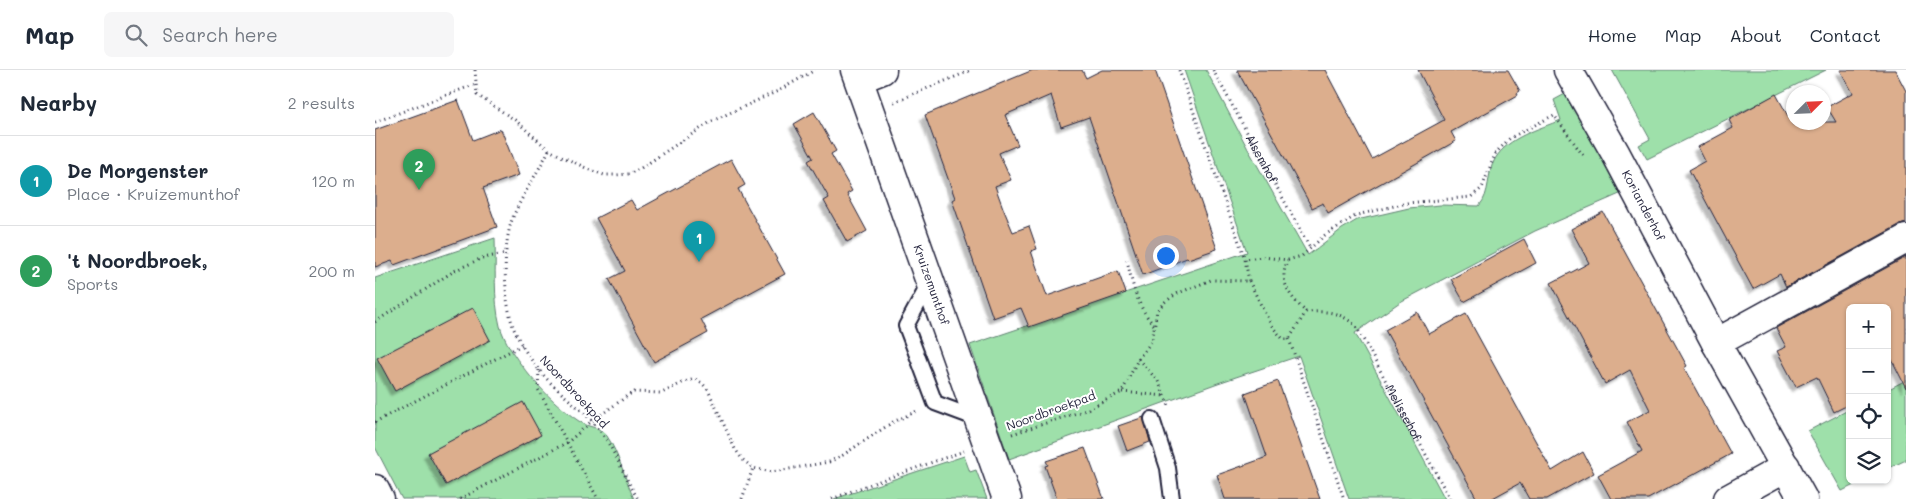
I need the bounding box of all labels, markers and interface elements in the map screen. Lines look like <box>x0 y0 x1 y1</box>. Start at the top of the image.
search box <box>104 12 454 57</box>
text: Map <box>25 19 74 50</box>
icon: search <box>122 21 150 49</box>
text: Search here <box>162 22 278 47</box>
text: Home <box>1588 23 1637 47</box>
text: Map <box>1665 23 1701 47</box>
text: About <box>1729 23 1782 47</box>
text: Contact <box>1810 23 1881 47</box>
north arrow <box>1786 85 1831 130</box>
text: Nearby <box>20 89 97 116</box>
text: 2 results <box>288 92 355 113</box>
street label: Alsemhof <box>1243 131 1282 185</box>
pin: 2 <box>403 149 435 190</box>
text: De Morgenster <box>67 158 208 183</box>
street label: Korianderhof <box>1619 167 1670 243</box>
text: 1 <box>32 170 40 191</box>
text: 120 m <box>311 170 355 191</box>
text: Place · Kruizemunthof <box>67 183 240 204</box>
pin: 1 <box>683 221 715 262</box>
street label: Kruizemunthof <box>910 242 954 327</box>
your location <box>1153 243 1179 269</box>
text: 't Noordbroek, <box>67 248 208 273</box>
text: 2 <box>32 260 40 281</box>
text: 200 m <box>308 260 355 281</box>
text: Sports <box>67 273 118 294</box>
map controls <box>1846 304 1891 484</box>
button: + <box>1846 304 1891 349</box>
button: − <box>1846 349 1891 394</box>
street label: Noordbroekpad <box>537 352 613 431</box>
street label: Melissehof <box>1382 381 1426 443</box>
street label: Noordbroekpad <box>1004 386 1098 434</box>
button: locate <box>1846 394 1891 439</box>
button: layers <box>1846 439 1891 484</box>

